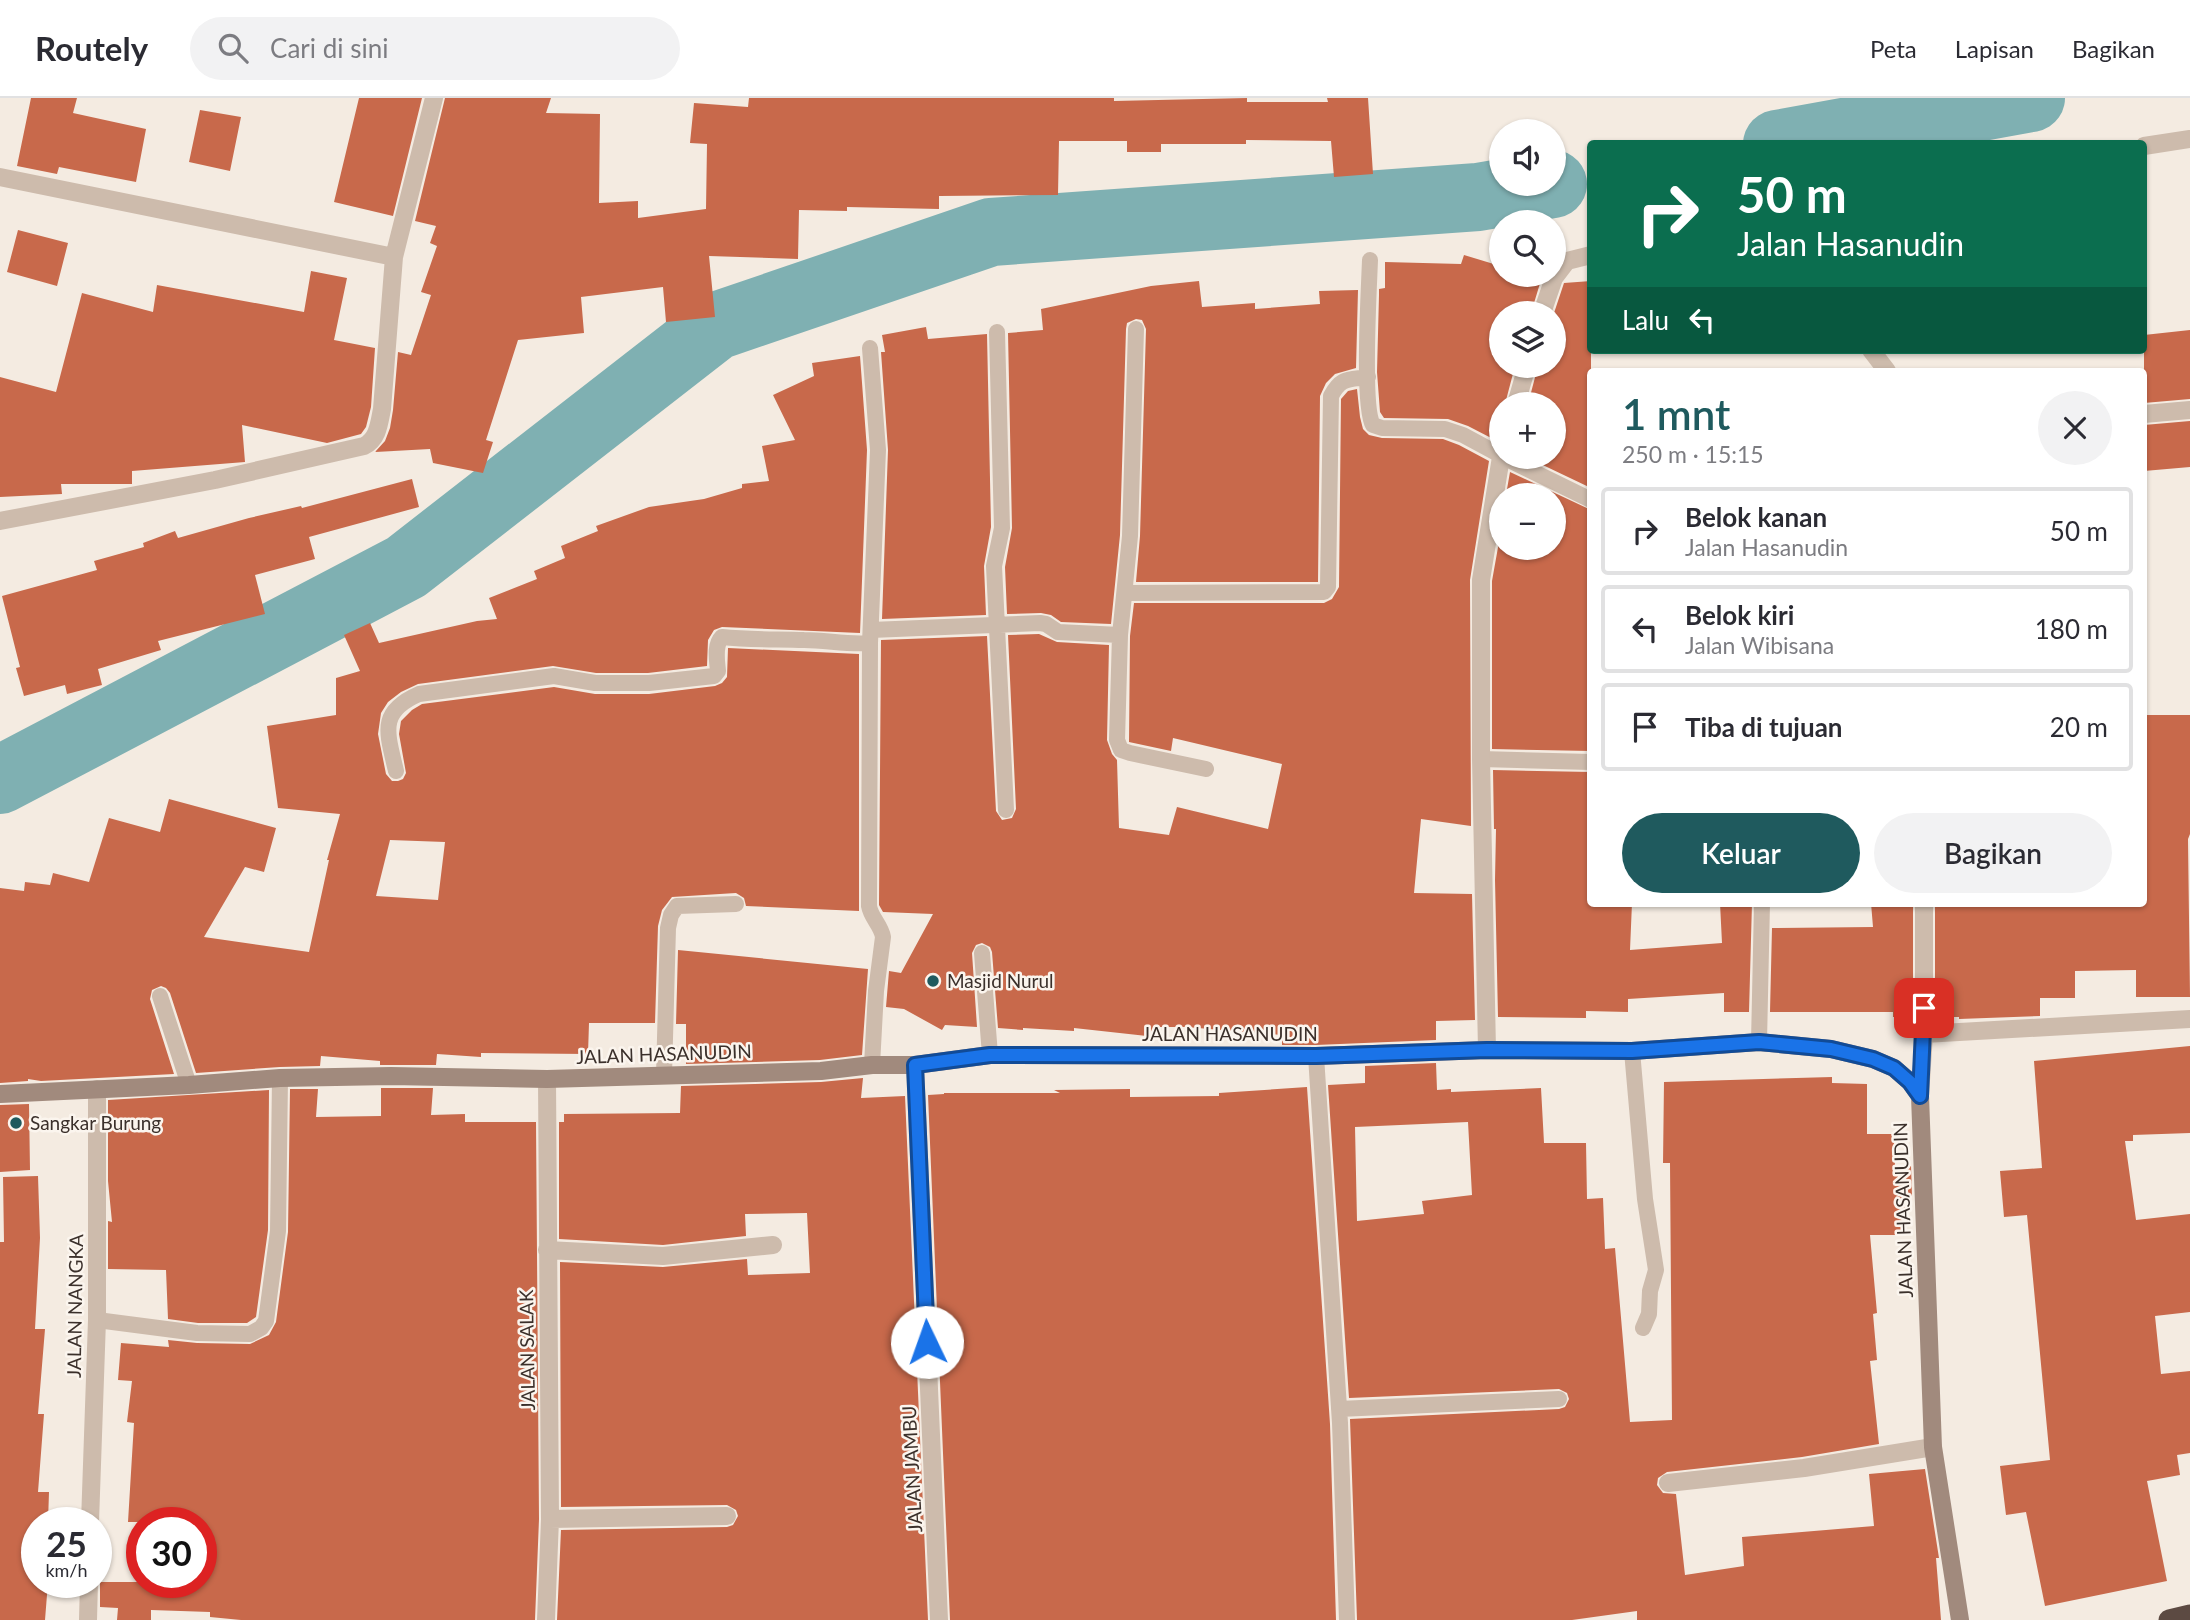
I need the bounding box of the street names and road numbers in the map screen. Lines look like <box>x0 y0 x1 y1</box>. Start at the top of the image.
street label: JALAN HASANUDIN <box>1142 1022 1318 1045</box>
street label: JALAN HASANUDIN <box>576 1039 752 1068</box>
street label: JALAN HASANUDIN <box>1888 1122 1917 1298</box>
street label: JALAN NANGKA <box>62 1234 87 1378</box>
street label: JALAN SALAK <box>514 1289 539 1411</box>
street label: JALAN JAMBU <box>897 1405 926 1533</box>

